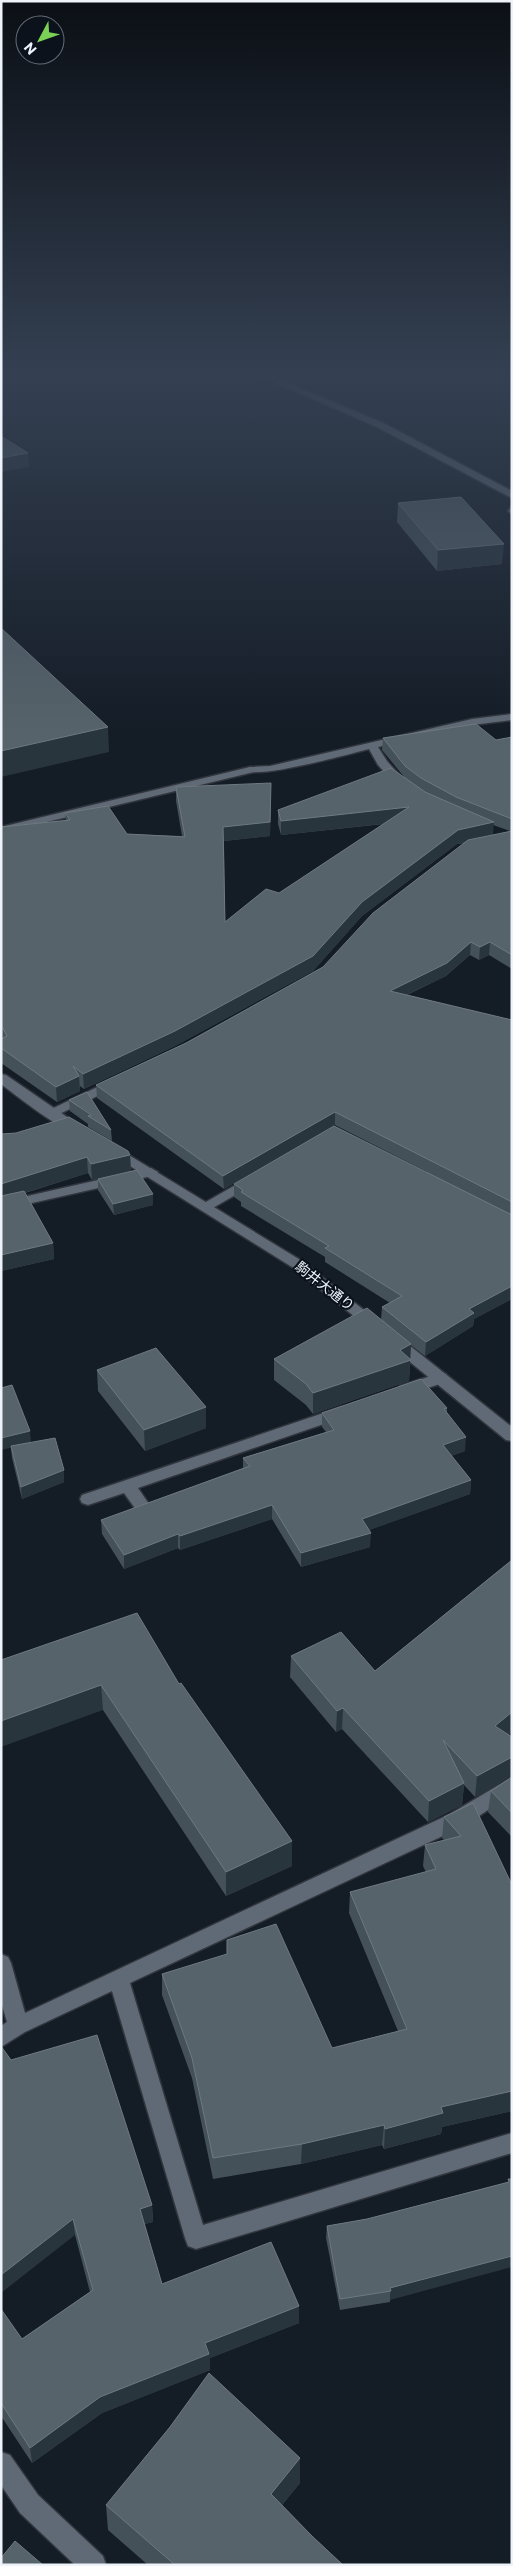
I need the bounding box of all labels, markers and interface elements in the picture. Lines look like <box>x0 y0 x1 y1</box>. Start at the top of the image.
north arrow <box>15 15 65 65</box>
text: N <box>20 39 40 58</box>
street label: 駒井大通り <box>292 1257 358 1314</box>

